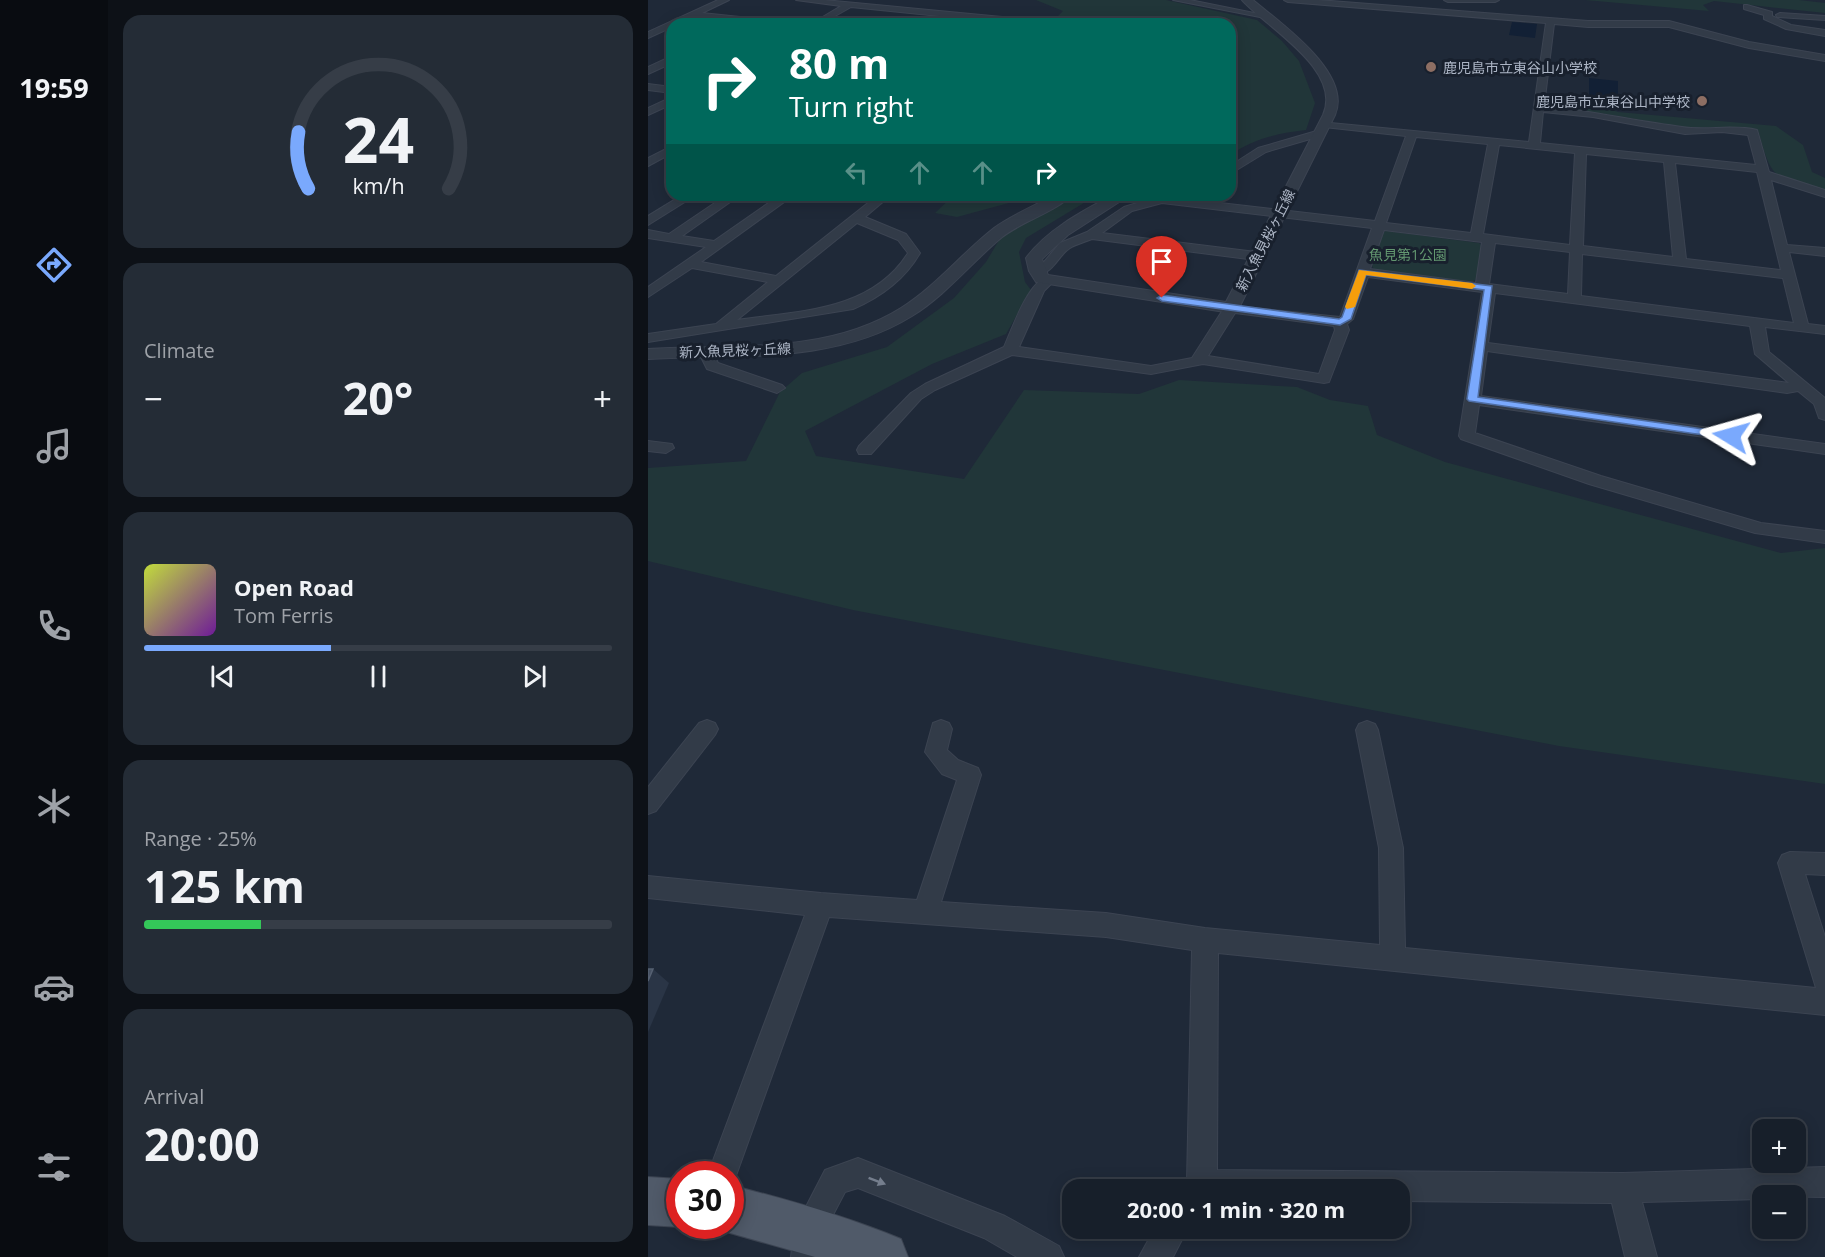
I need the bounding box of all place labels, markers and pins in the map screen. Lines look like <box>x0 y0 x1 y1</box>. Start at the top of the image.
place label: 鹿児島市立東谷山小学校 <box>1443 58 1597 77</box>
marker: 鹿児島市立東谷山小学校 <box>1424 60 1438 74</box>
place label: 鹿児島市立東谷山中学校 <box>1536 92 1690 111</box>
marker: 鹿児島市立東谷山中学校 <box>1695 94 1709 108</box>
pin <box>1136 236 1187 298</box>

